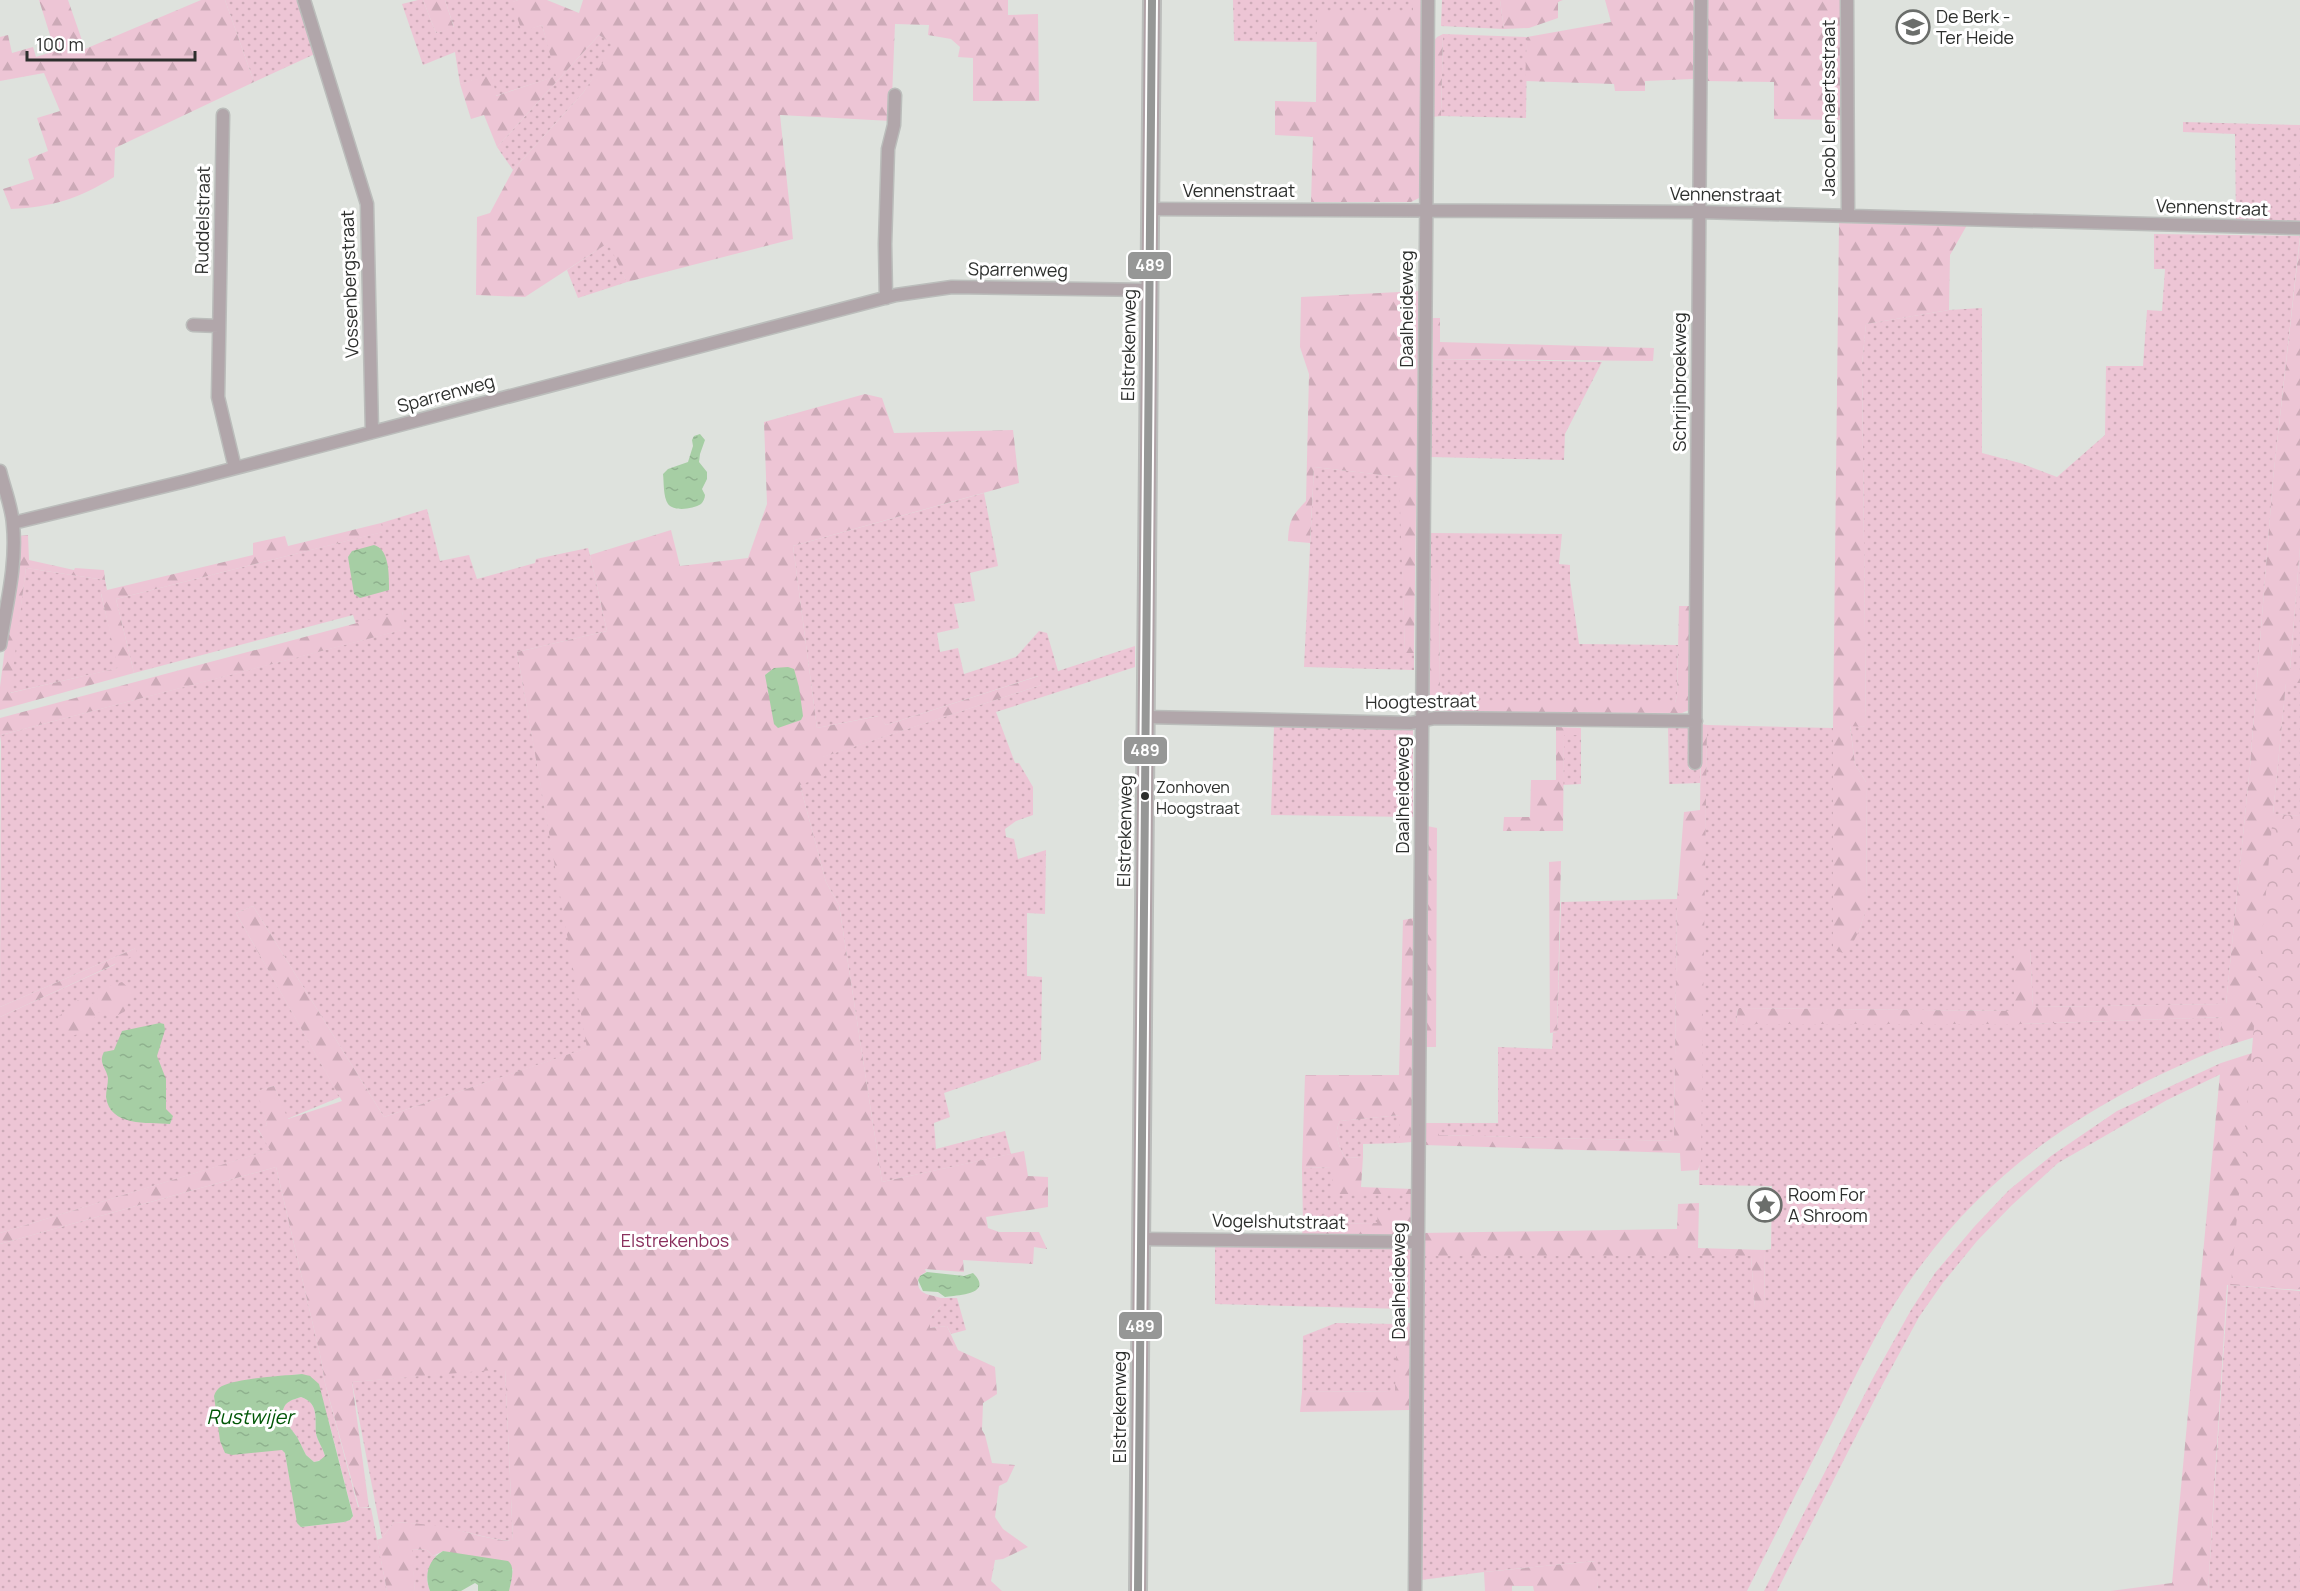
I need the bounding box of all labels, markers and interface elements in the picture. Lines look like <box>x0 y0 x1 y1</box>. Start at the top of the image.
place label: De Berk - Ter Heide <box>1936 4 2014 49</box>
school or university icon: De Berk - Ter Heide <box>1895 9 1931 45</box>
street label: Jacob Lenaertsstraat <box>1816 20 1840 196</box>
scale bar <box>27 24 195 62</box>
text: 100 m <box>36 32 84 56</box>
street label: Ruddelstraat <box>189 166 215 274</box>
street label: Vennenstraat <box>1183 178 1295 202</box>
street label: Vennenstraat <box>1670 181 1782 207</box>
street label: Vennenstraat <box>2156 193 2269 221</box>
street label: Vossenbergstraat <box>334 210 364 358</box>
street label: Daalheideweg <box>1394 250 1418 368</box>
line badge: 489 <box>1127 251 1172 280</box>
text: 489 <box>1135 254 1165 276</box>
street label: Sparrenweg <box>968 256 1068 282</box>
street label: Elstrekenweg <box>1115 289 1141 401</box>
street label: Schrijnbroekweg <box>1667 312 1691 452</box>
street label: Sparrenweg <box>394 368 497 418</box>
street label: Hoogtestraat <box>1365 688 1477 714</box>
line badge: 489 <box>1123 736 1168 765</box>
street label: Daalheideweg <box>1390 736 1414 854</box>
text: 489 <box>1130 739 1160 761</box>
street label: Elstrekenweg <box>1111 775 1137 887</box>
place label: Zonhoven Hoogstraat <box>1156 776 1240 819</box>
marker: Zonhoven Hoogstraat <box>1139 790 1151 802</box>
place label: Room For A Shroom <box>1788 1182 1868 1227</box>
place icon: Room For A Shroom <box>1747 1187 1783 1223</box>
street label: Vogelshutstraat <box>1212 1208 1346 1234</box>
street label: Daalheideweg <box>1386 1222 1410 1340</box>
park label: Elstrekenbos <box>621 1228 729 1252</box>
line badge: 489 <box>1118 1311 1163 1340</box>
text: 489 <box>1125 1315 1155 1337</box>
street label: Elstrekenweg <box>1107 1351 1131 1463</box>
water label: Rustwijer <box>207 1403 296 1430</box>

